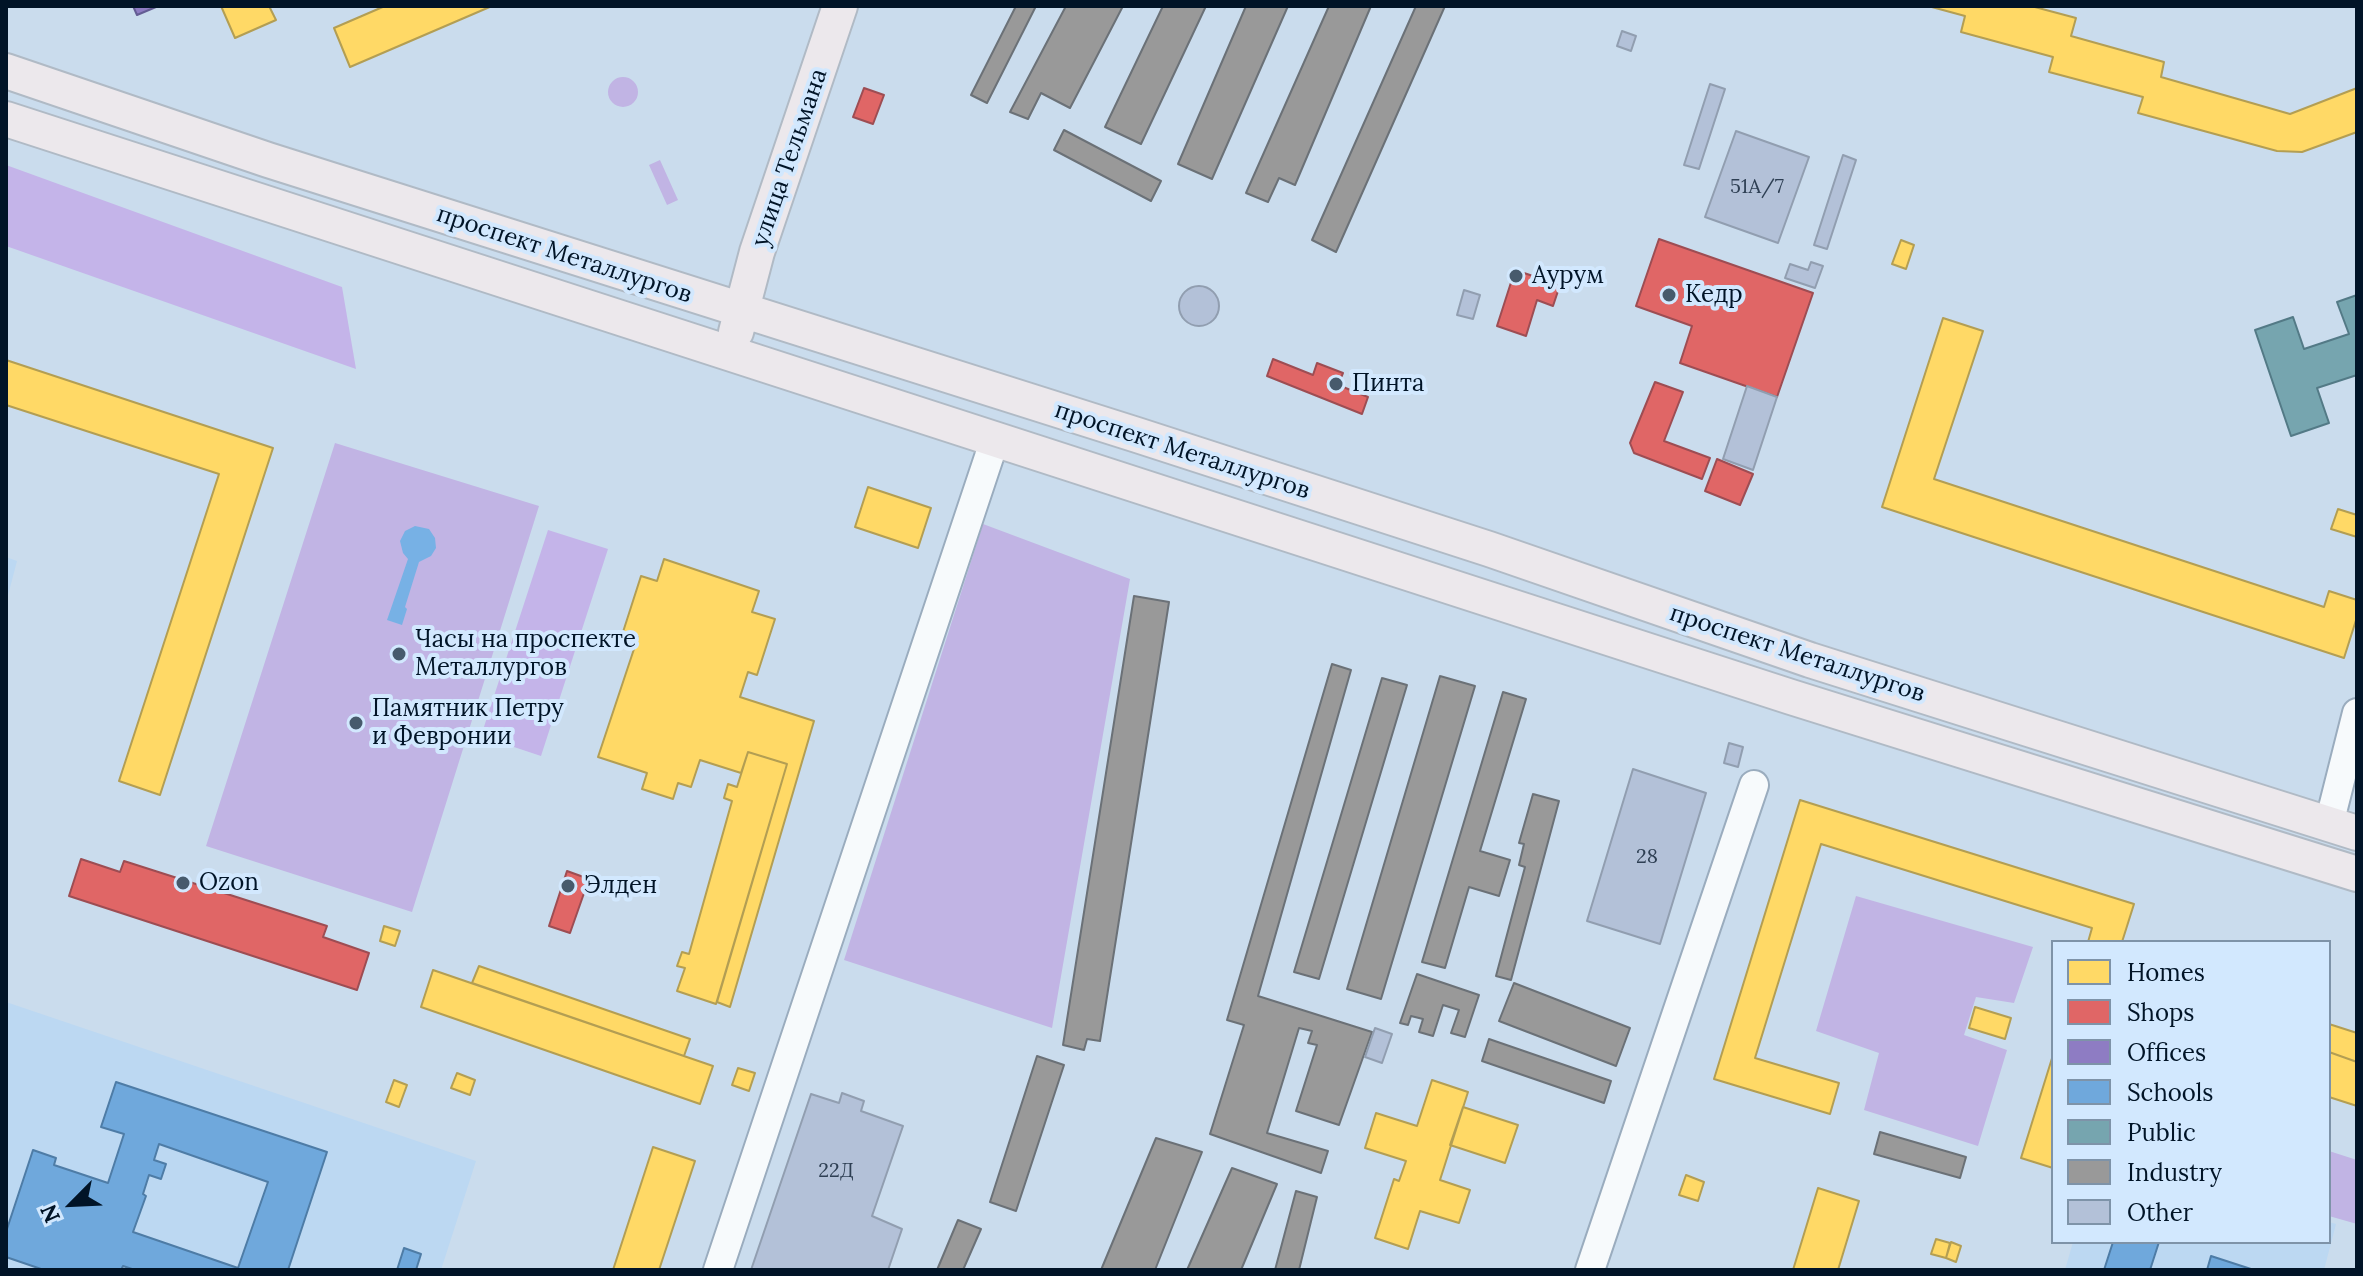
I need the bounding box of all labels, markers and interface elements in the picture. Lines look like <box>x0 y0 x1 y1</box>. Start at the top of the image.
street label: улица Тельмана <box>746 65 834 251</box>
house number: 51А/7 <box>1730 175 1784 199</box>
street label: проспект Металлургов <box>433 200 695 310</box>
place label: Аурум <box>1532 262 1604 290</box>
marker: Аурум <box>1507 267 1525 285</box>
place label: Кедр <box>1685 281 1743 309</box>
marker: Кедр <box>1660 286 1678 304</box>
place label: Пинта <box>1352 370 1424 398</box>
marker: Пинта <box>1327 375 1345 393</box>
street label: проспект Металлургов <box>1051 396 1313 506</box>
street label: проспект Металлургов <box>1666 599 1928 709</box>
place label: Часы на проспекте Металлургов <box>415 626 636 682</box>
marker: Часы на проспекте Металлургов <box>390 645 408 663</box>
place label: Памятник Петру и Февронии <box>372 695 564 751</box>
marker: Памятник Петру и Февронии <box>347 714 365 732</box>
house number: 28 <box>1636 845 1658 869</box>
place label: Ozon <box>199 869 259 897</box>
place label: Элден <box>584 872 657 900</box>
marker: Ozon <box>174 874 192 892</box>
marker: Элден <box>559 877 577 895</box>
legend <box>2051 940 2331 1244</box>
text: Homes <box>2127 957 2205 988</box>
text: Shops <box>2127 997 2194 1028</box>
text: Offices <box>2127 1037 2206 1068</box>
text: Schools <box>2127 1077 2213 1108</box>
text: Public <box>2127 1117 2196 1148</box>
text: Industry <box>2127 1157 2222 1188</box>
house number: 22Д <box>818 1159 854 1183</box>
north arrow <box>32 1164 112 1244</box>
text: Other <box>2127 1197 2193 1228</box>
text: N <box>34 1200 66 1227</box>

